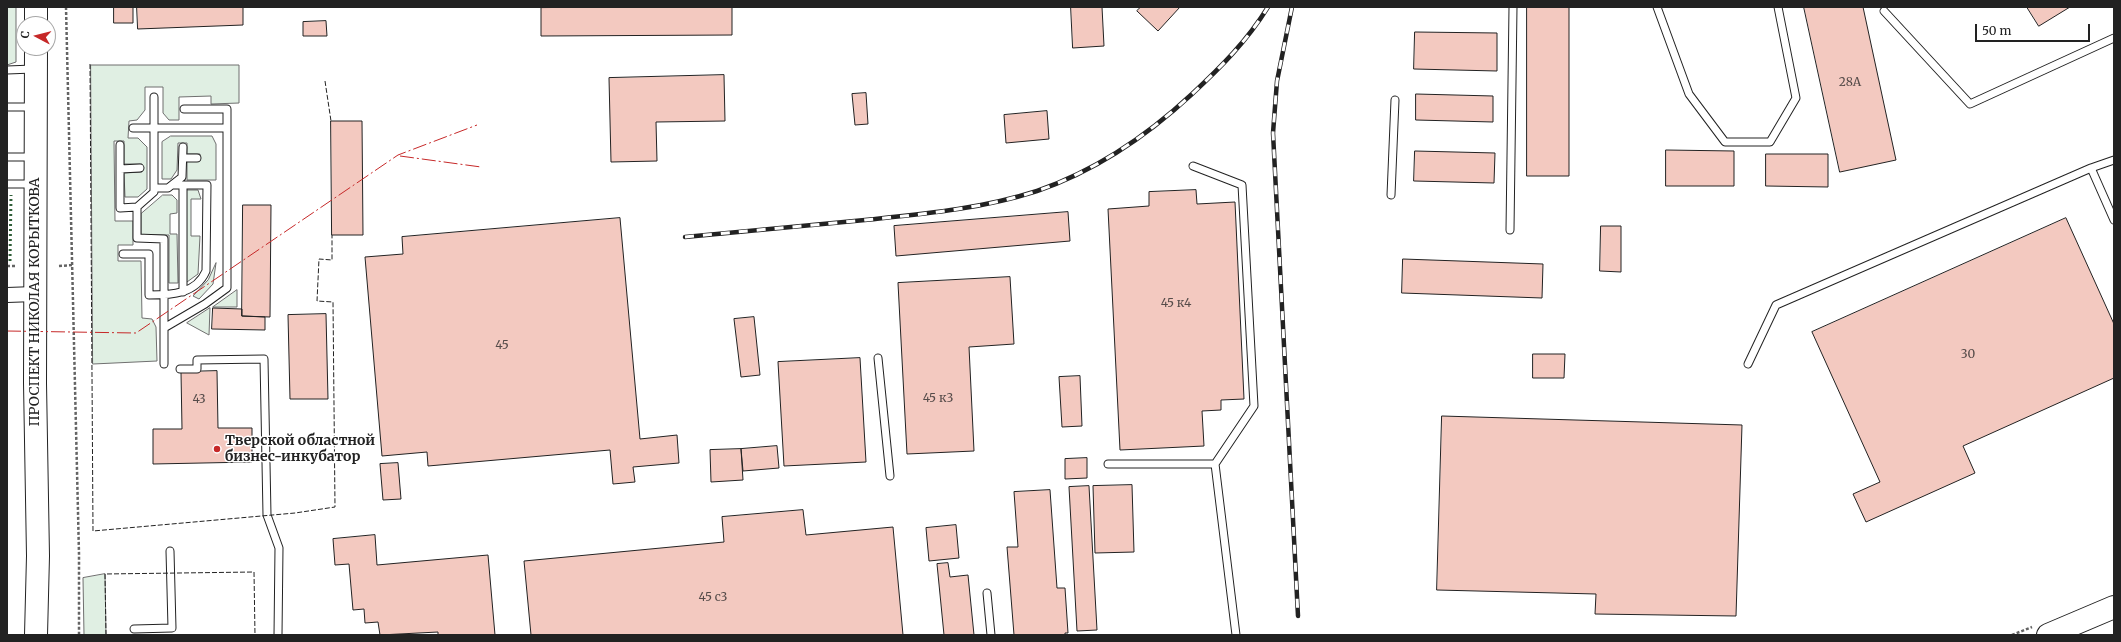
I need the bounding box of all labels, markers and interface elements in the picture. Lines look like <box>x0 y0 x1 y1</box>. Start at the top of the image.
north arrow <box>16 16 56 56</box>
scale bar <box>1977 16 2092 42</box>
text: 50 m <box>1982 23 2011 38</box>
text: С <box>18 30 32 39</box>
house number: 28А <box>1839 76 1861 90</box>
street label: ПРОСПЕКТ НИКОЛАЯ КОРЫТКОВА <box>27 178 43 426</box>
house number: 45 к4 <box>1161 297 1191 311</box>
house number: 45 <box>495 339 509 353</box>
house number: 30 <box>1961 348 1975 362</box>
house number: 45 к3 <box>923 392 953 406</box>
house number: 43 <box>192 393 206 407</box>
place label: Тверской областной бизнес-инкубатор <box>225 433 375 466</box>
marker: Тверской областной бизнес-инкубатор <box>212 444 222 454</box>
house number: 45 с3 <box>699 591 727 605</box>

